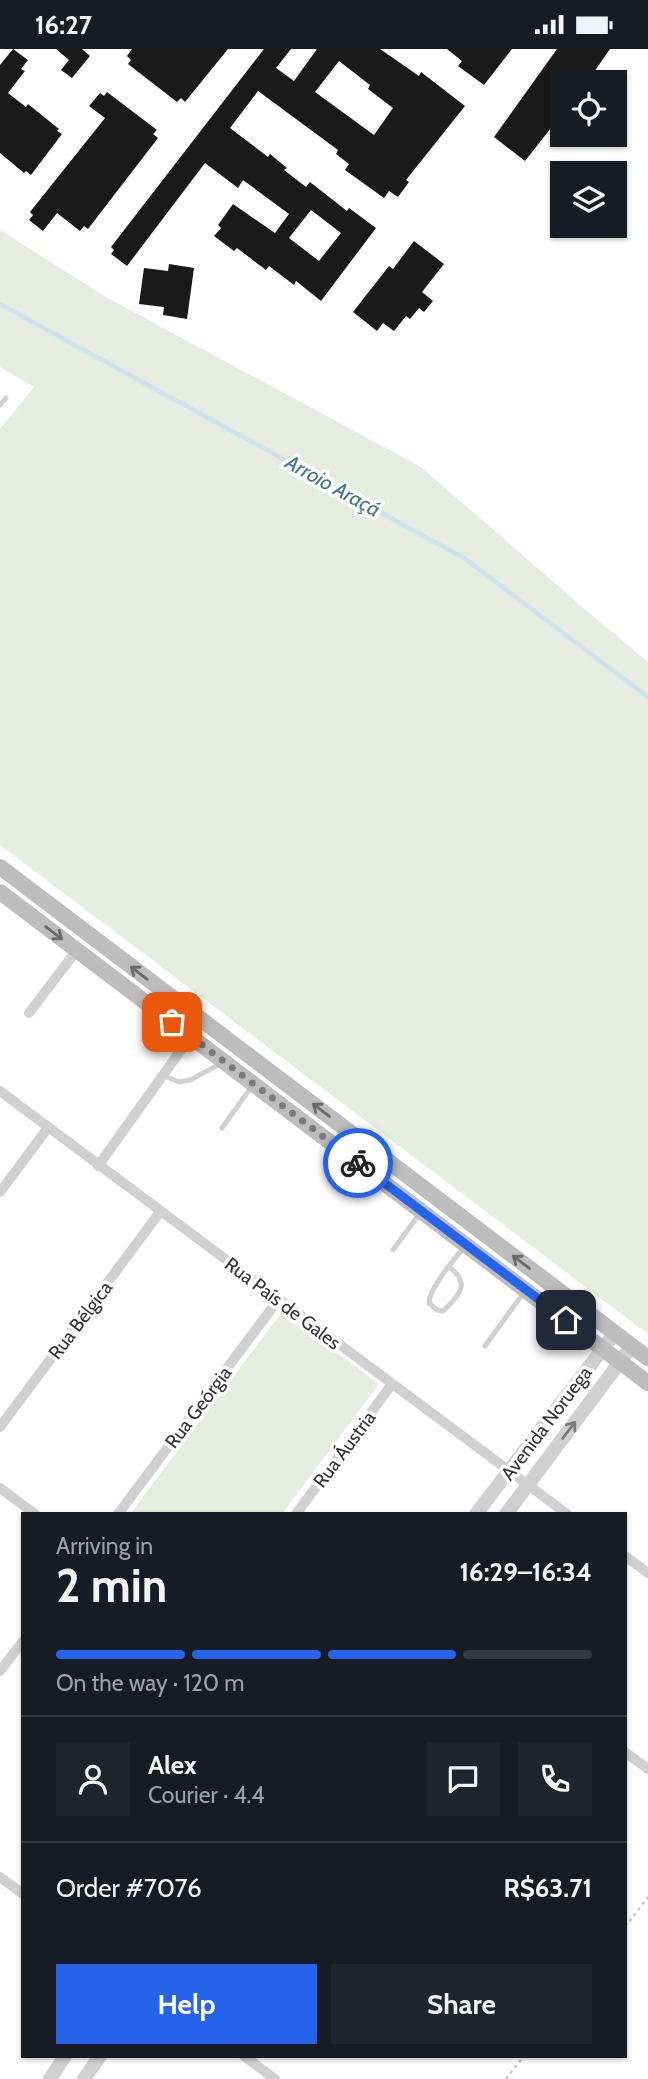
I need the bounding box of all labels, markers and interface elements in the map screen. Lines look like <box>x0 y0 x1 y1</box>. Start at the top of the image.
text: 16:27 <box>35 9 92 41</box>
map controls <box>550 70 627 238</box>
button: locate <box>550 70 627 147</box>
button: layers <box>550 161 627 238</box>
water label: Arroio Araçá <box>281 449 385 522</box>
one-way arrow <box>45 925 63 940</box>
one-way arrow <box>131 965 149 980</box>
pin <box>142 992 202 1052</box>
icon: bag <box>153 1003 191 1041</box>
one-way arrow <box>312 1103 330 1118</box>
courier <box>323 1128 393 1198</box>
icon: bike <box>339 1144 377 1182</box>
street label: Rua País de Gales <box>220 1252 345 1354</box>
one-way arrow <box>513 1255 531 1270</box>
street label: Rua Bélgica <box>44 1277 117 1364</box>
pin <box>536 1290 596 1350</box>
icon: home <box>547 1301 585 1339</box>
street label: Rua Geórgia <box>160 1362 237 1453</box>
street label: Avenida Noruega <box>496 1362 597 1485</box>
street label: Rua Áustria <box>308 1406 380 1492</box>
one-way arrow <box>561 1422 576 1440</box>
text: Arriving in <box>56 1532 153 1560</box>
text: 16:29–16:34 <box>459 1556 592 1588</box>
text: 2 min <box>56 1558 167 1614</box>
text: On the way · 120 m <box>56 1669 244 1697</box>
button: person <box>56 1742 130 1816</box>
button: chat <box>426 1742 500 1816</box>
button: phone <box>518 1742 592 1816</box>
text: Alex <box>148 1749 197 1781</box>
text: Courier · 4.4 <box>148 1781 265 1809</box>
text: Order #7076 <box>56 1872 202 1904</box>
text: R$63.71 <box>503 1872 592 1904</box>
button: Help <box>56 1964 317 2044</box>
button: Share <box>331 1964 592 2044</box>

